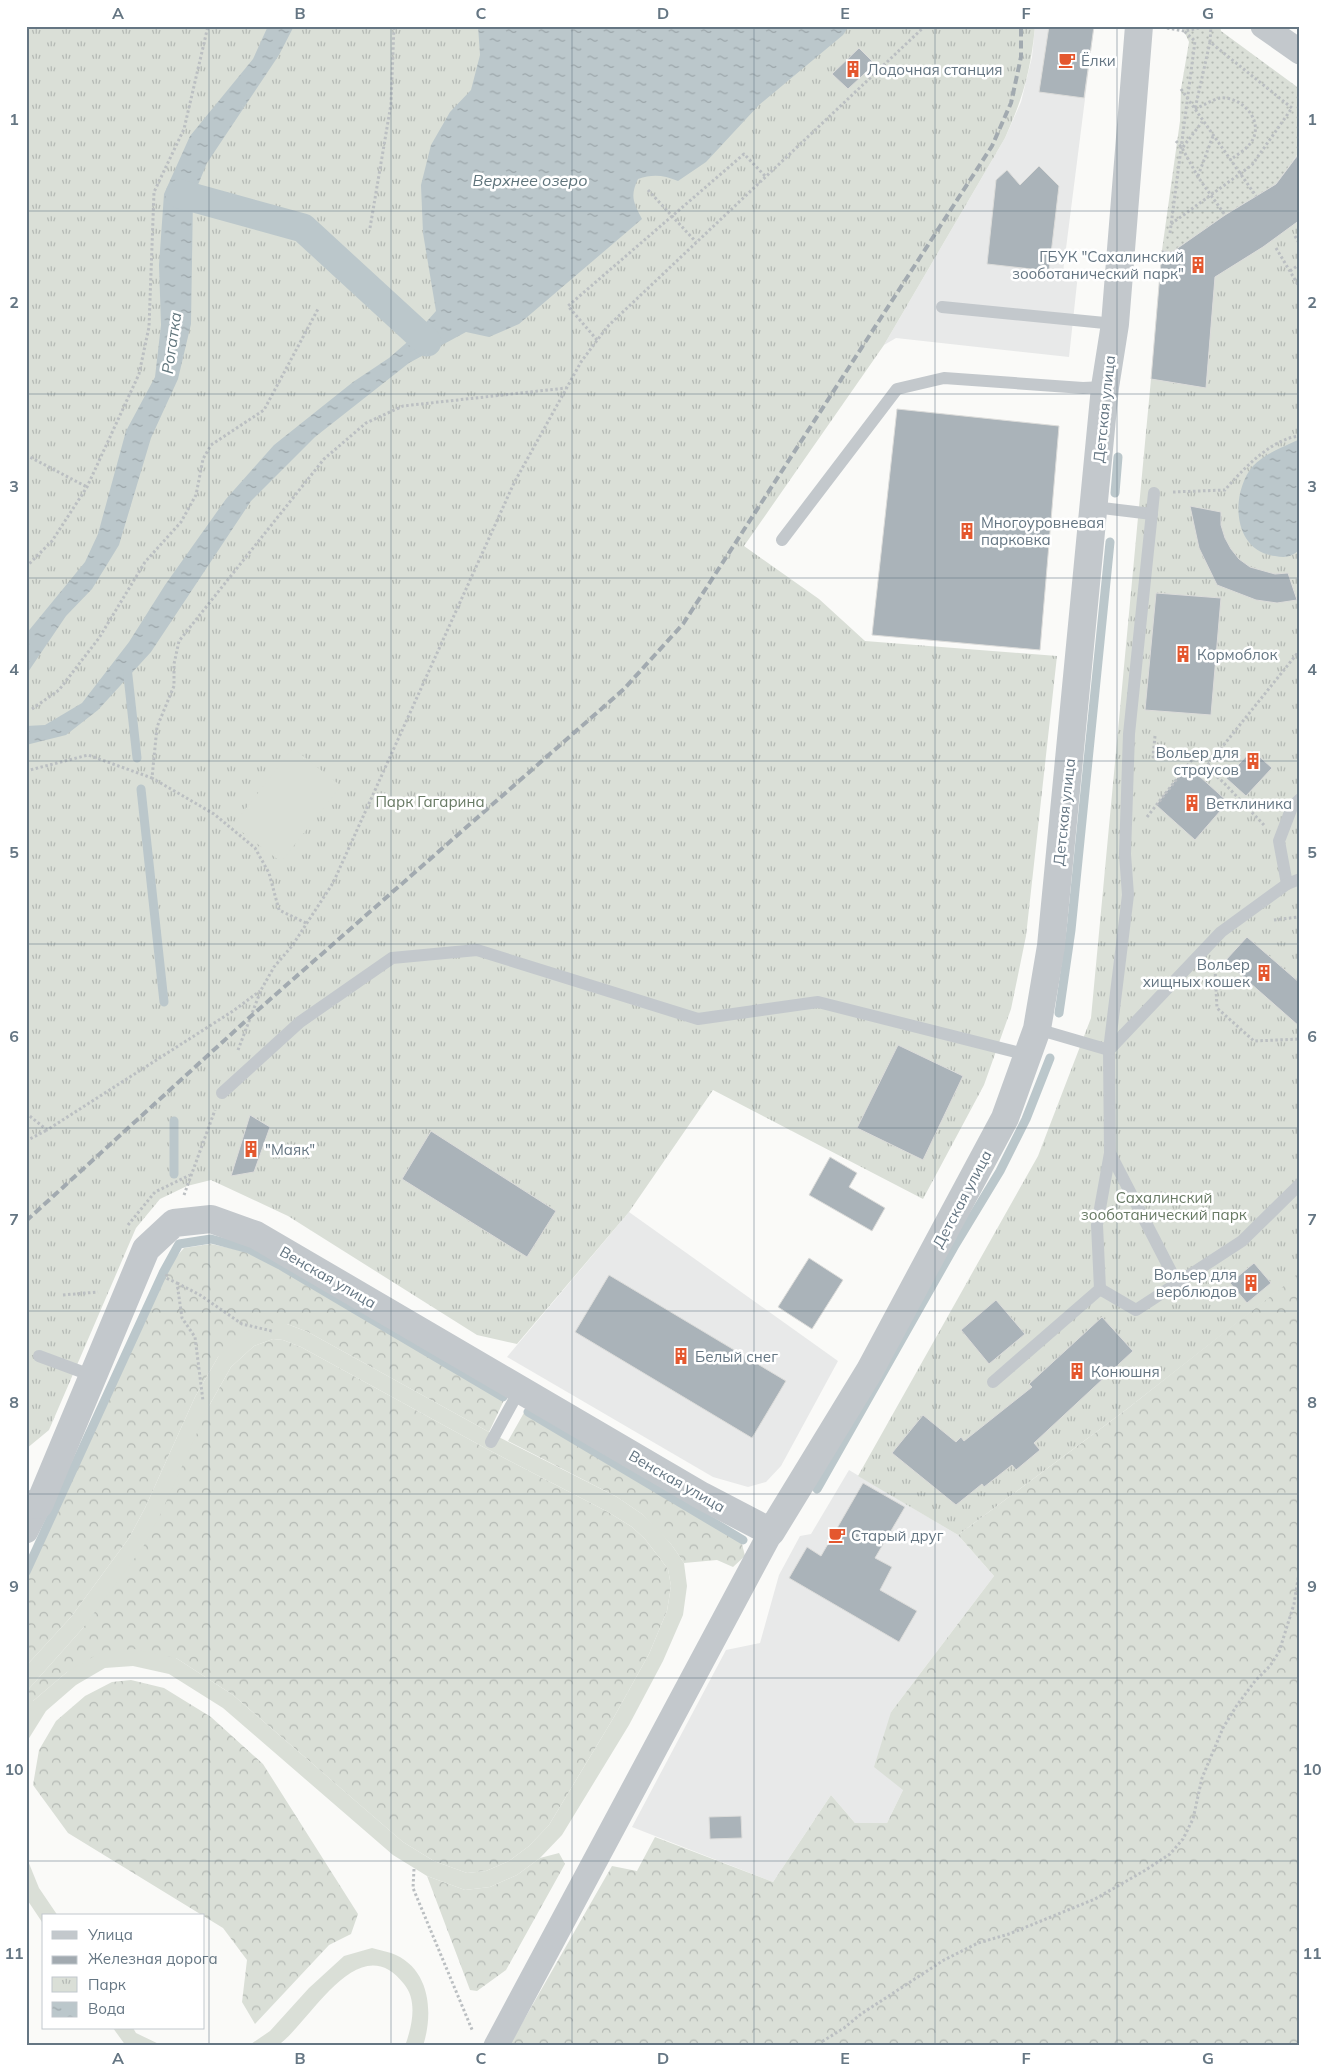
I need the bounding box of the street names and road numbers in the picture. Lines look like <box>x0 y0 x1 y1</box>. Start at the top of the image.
street label: Детская улица <box>1089 354 1119 464</box>
street label: Детская улица <box>1049 757 1079 867</box>
street label: Детская улица <box>928 1147 996 1251</box>
street label: Венская улица <box>276 1242 380 1312</box>
street label: Венская улица <box>625 1446 729 1516</box>

